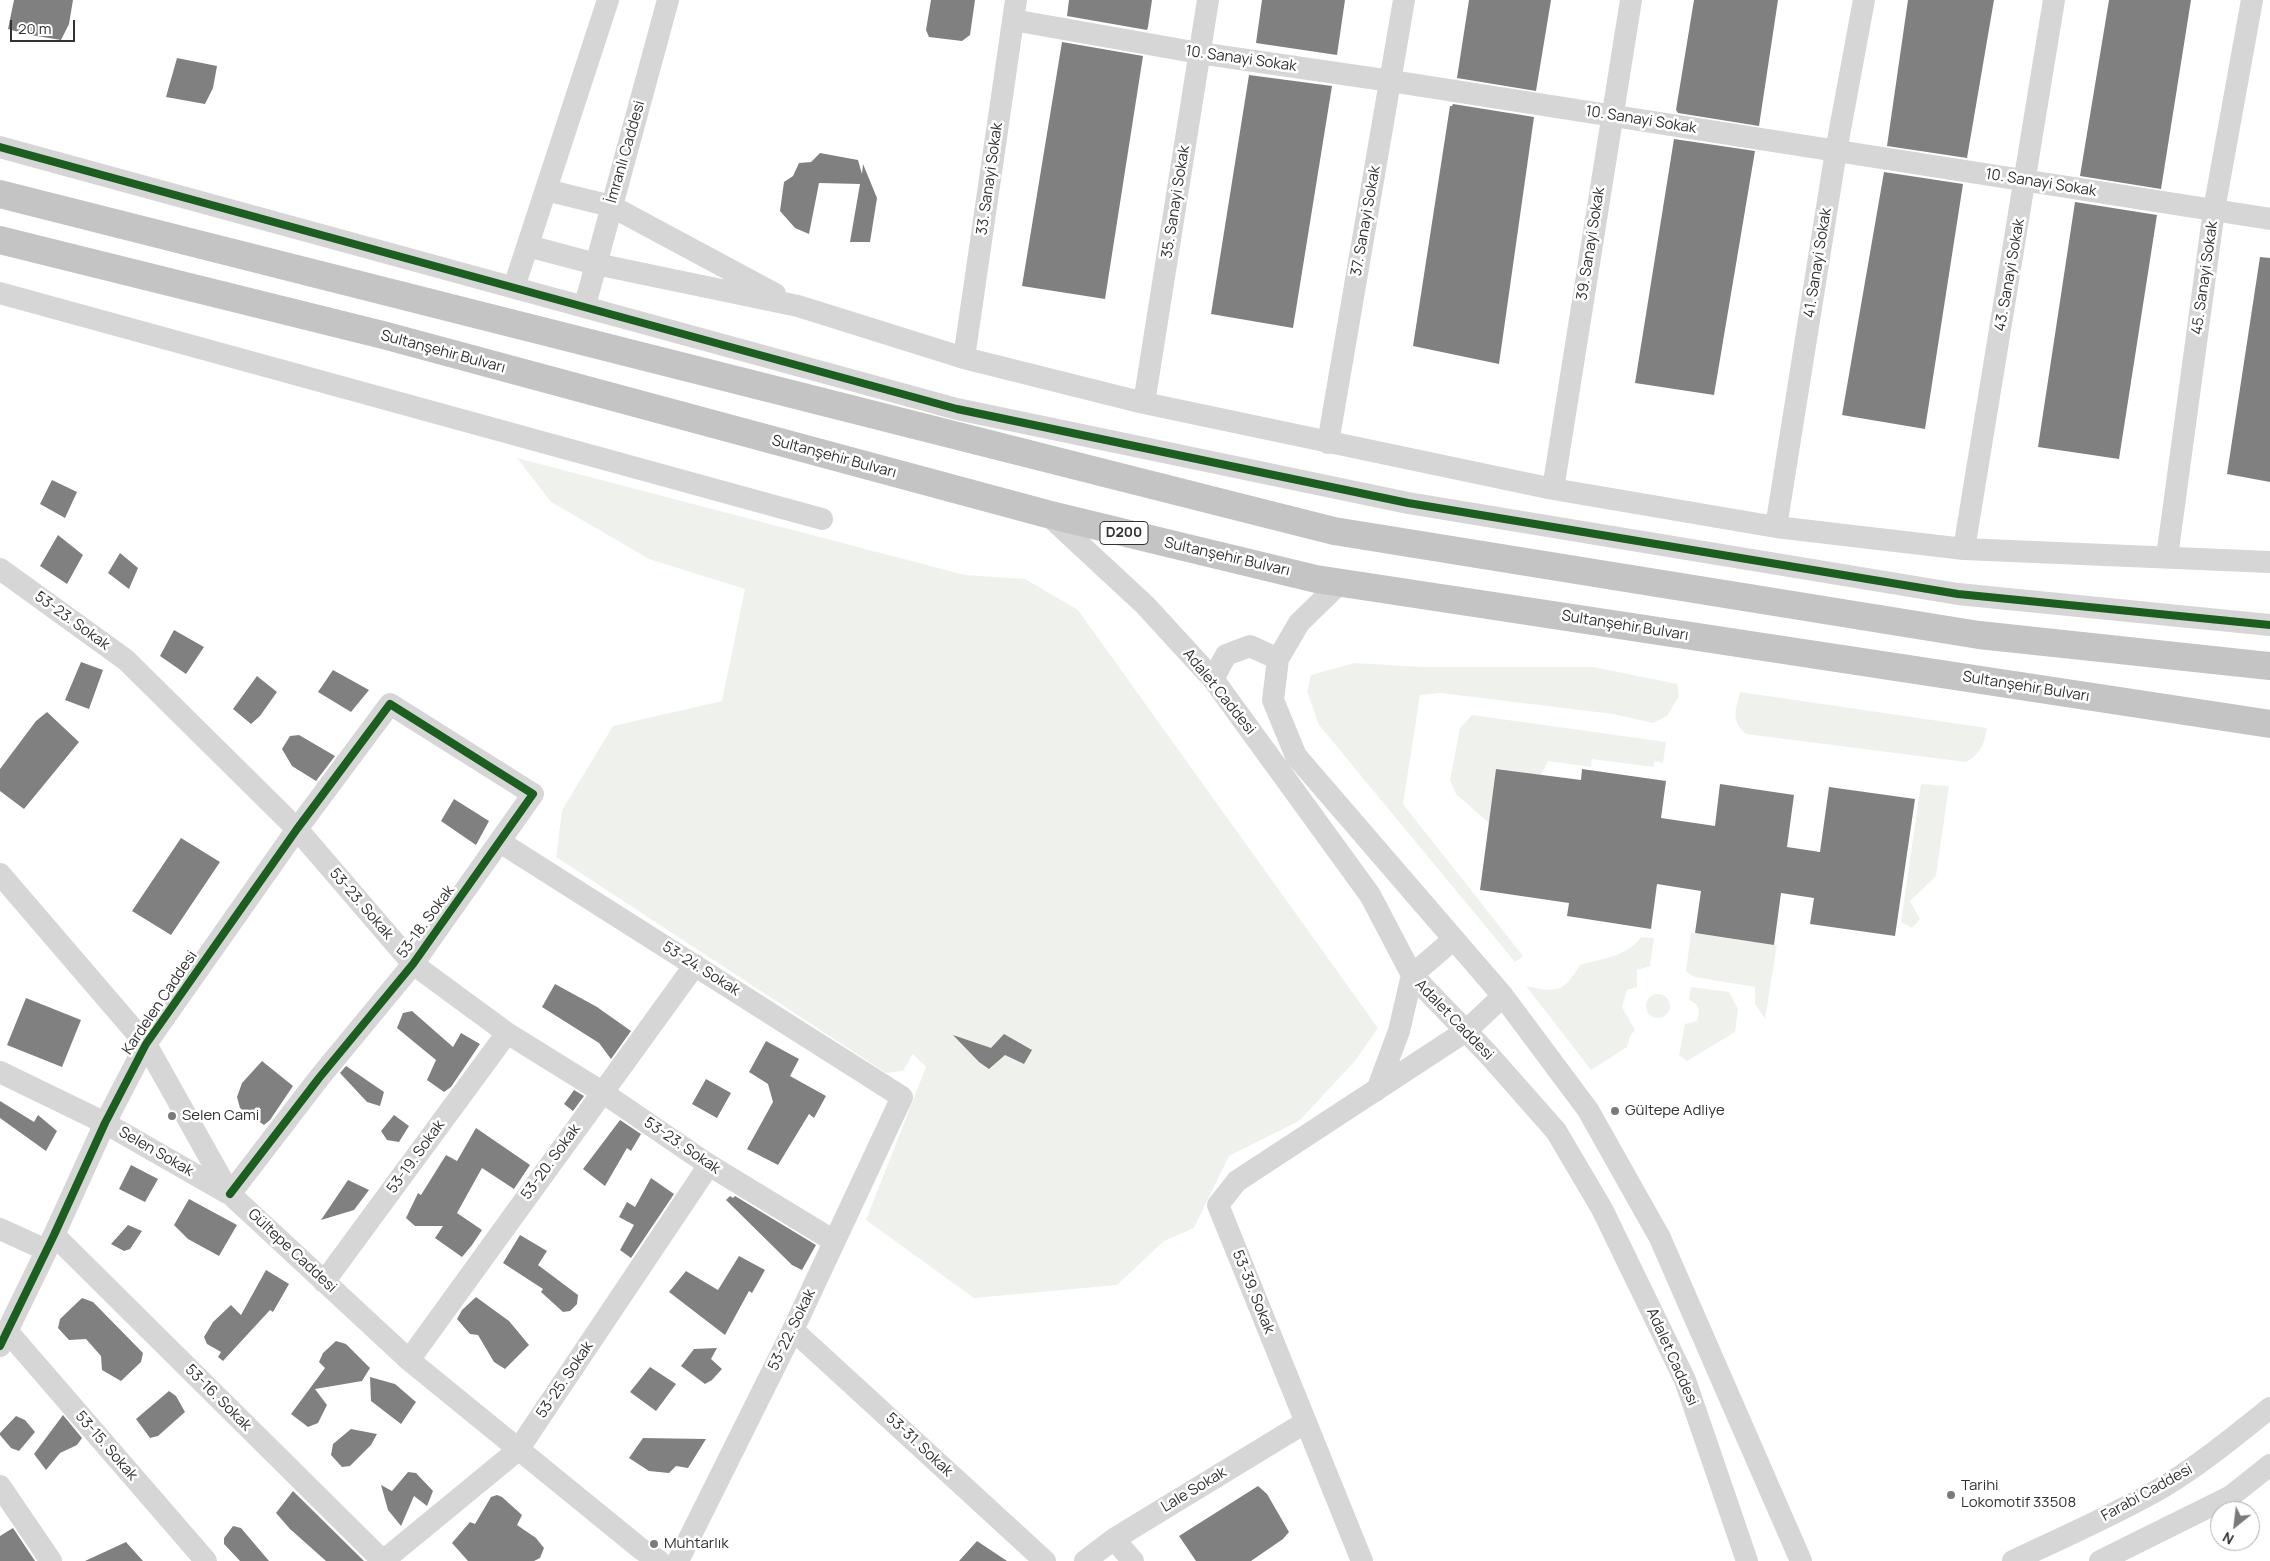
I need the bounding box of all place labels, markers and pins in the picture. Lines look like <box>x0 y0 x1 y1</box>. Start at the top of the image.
place label: Gültepe Adliye <box>1625 1102 1725 1120</box>
marker: Gültepe Adliye <box>1609 1105 1621 1117</box>
place label: Selen Cami <box>182 1107 259 1125</box>
marker: Selen Cami <box>166 1110 178 1122</box>
place label: Tarihi Lokomotif 33508 <box>1961 1477 2076 1512</box>
marker: Tarihi Lokomotif 33508 <box>1945 1489 1957 1501</box>
place label: Muhtarlık <box>664 1535 729 1553</box>
marker: Muhtarlık <box>648 1538 660 1550</box>

